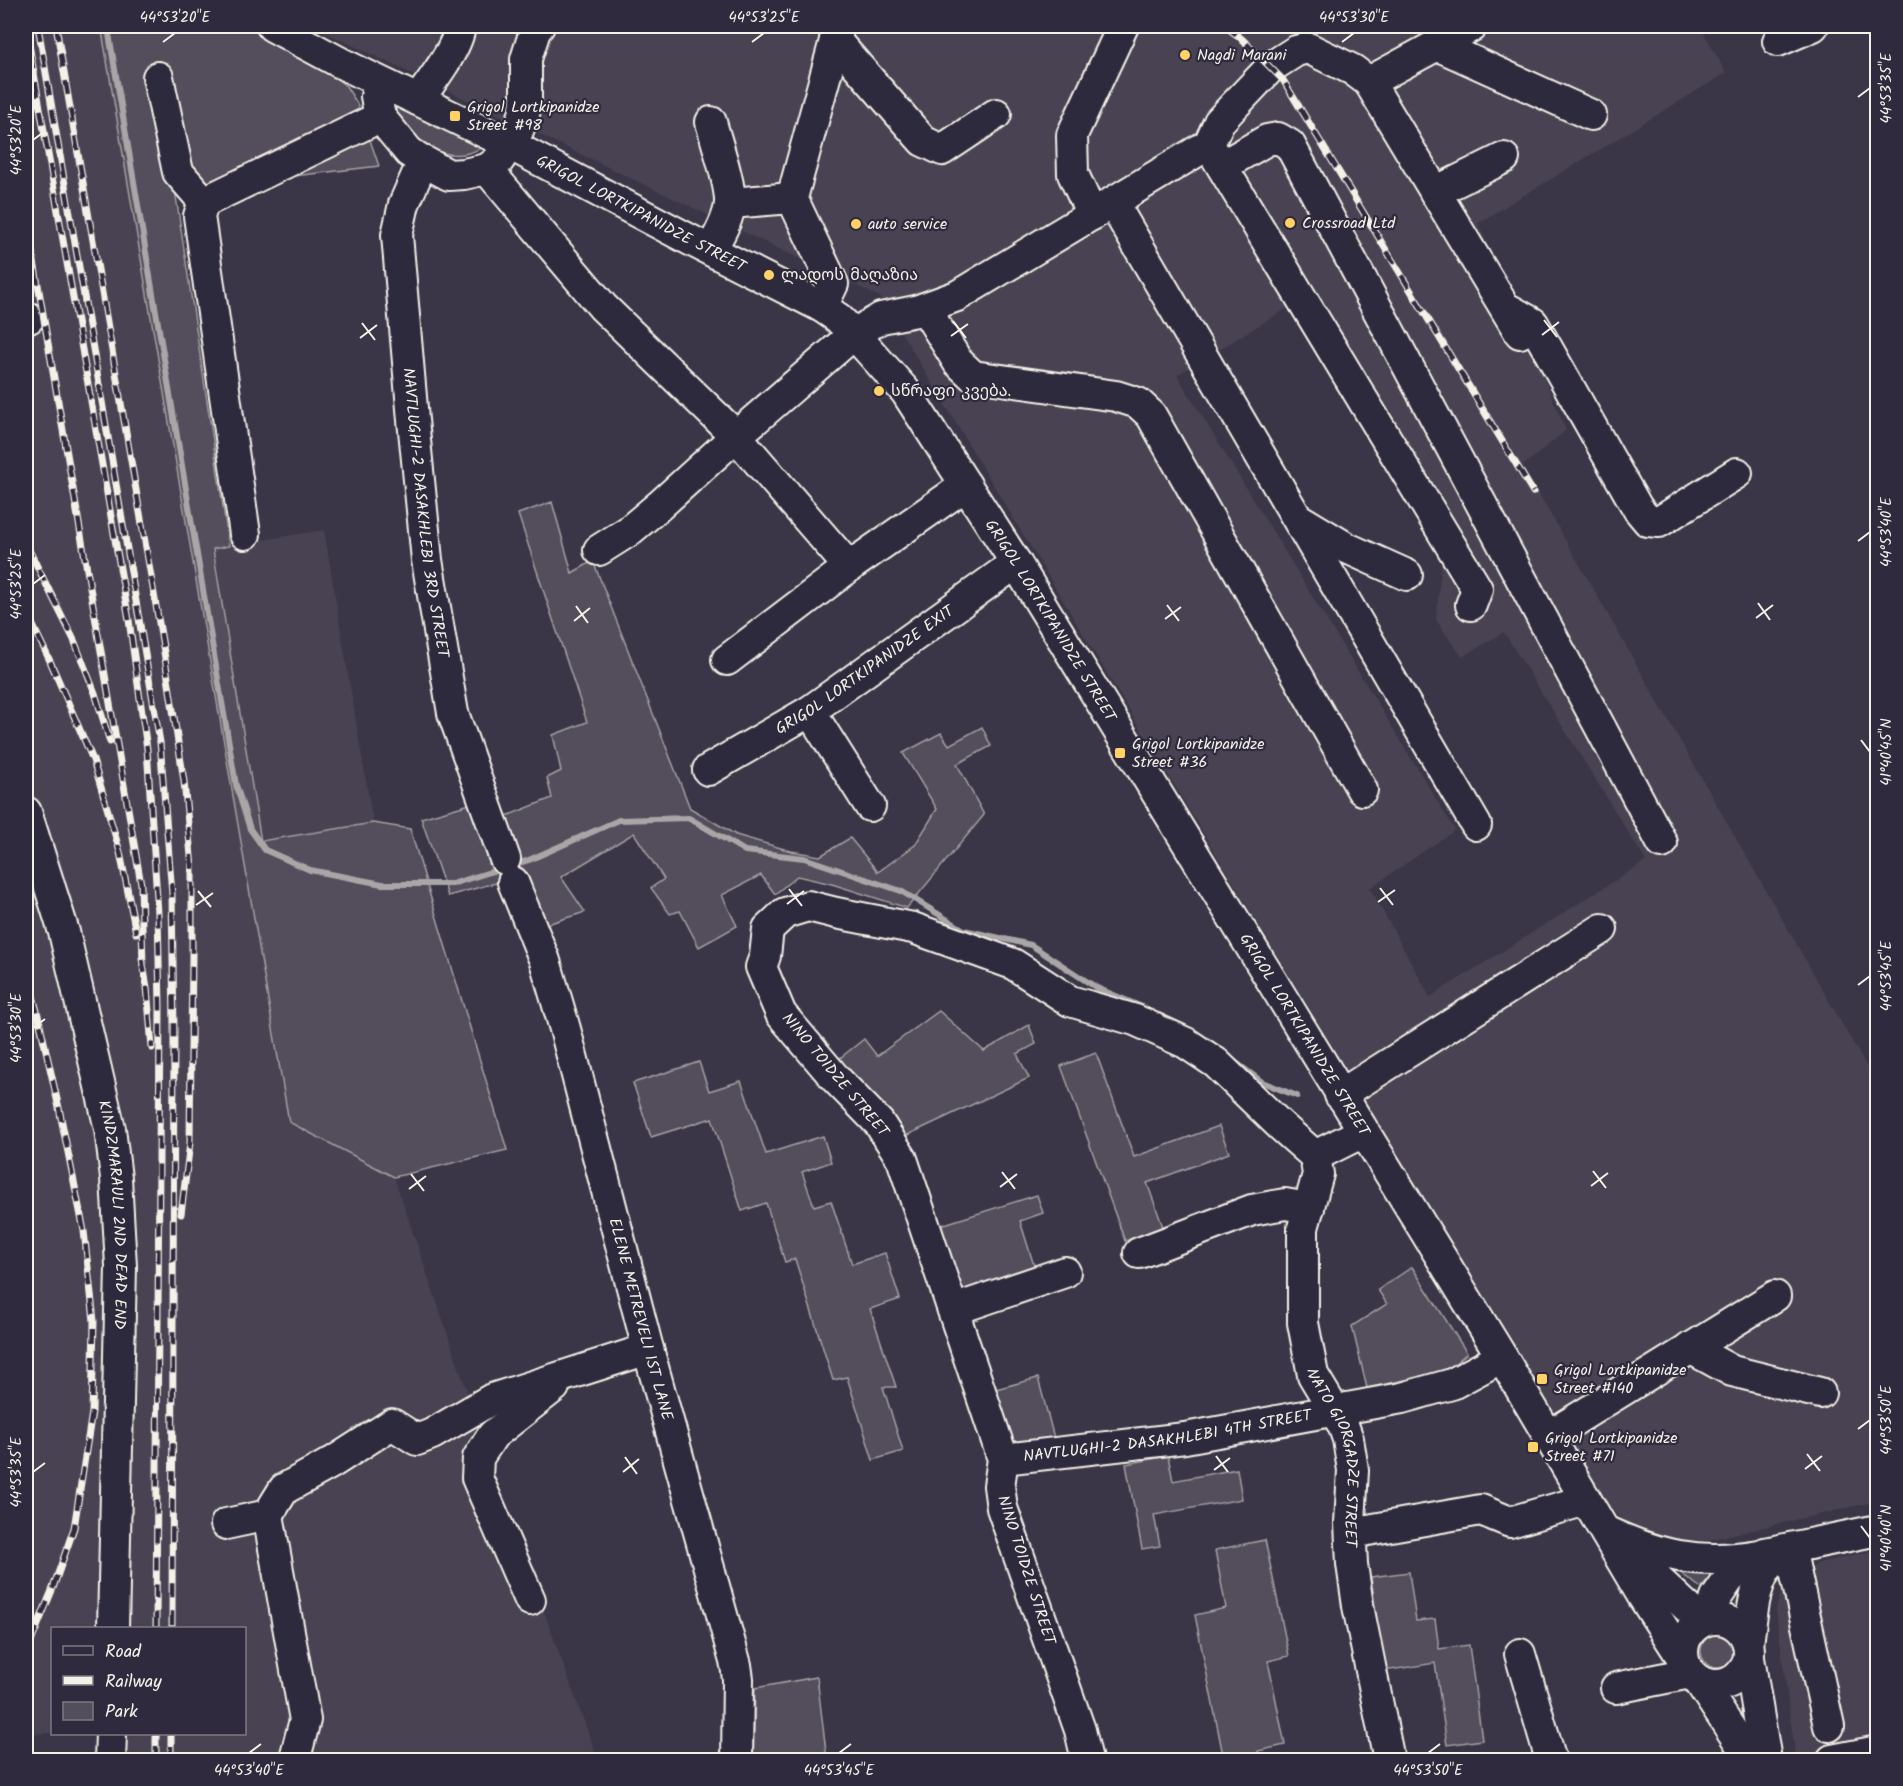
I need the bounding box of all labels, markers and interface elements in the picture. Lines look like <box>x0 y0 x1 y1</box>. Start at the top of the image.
text: 44°53'20"E <box>140 6 211 30</box>
text: 44°53'25"E <box>729 6 801 30</box>
text: 44°53'30"E <box>1319 6 1390 30</box>
place label: Nagdi Marani <box>1197 43 1288 68</box>
marker: Nagdi Marani <box>1178 48 1192 62</box>
text: 44°53'35"E <box>1875 51 1899 123</box>
place label: Grigol Lortkipanidze Street #98 <box>467 95 600 138</box>
text: 44°53'20"E <box>5 104 29 175</box>
marker: Grigol Lortkipanidze Street #98 <box>448 109 462 123</box>
street label: GRIGOL LORTKIPANIDZE STREET <box>532 148 752 279</box>
place label: Crossroad Ltd <box>1302 211 1396 236</box>
place label: auto service <box>868 212 947 237</box>
marker: Crossroad Ltd <box>1283 216 1297 230</box>
marker: auto service <box>849 217 863 231</box>
place label: ლადოს მაღაზია <box>781 263 918 288</box>
marker: ლადოს მაღაზია <box>762 268 776 282</box>
street label: NAVTLUGHI-2 DASAKHLEBI 3RD STREET <box>396 367 456 661</box>
place label: სწრაფი კვება. <box>891 379 1011 404</box>
marker: სწრაფი კვება. <box>872 384 886 398</box>
text: 44°53'40"E <box>1875 496 1899 567</box>
street label: GRIGOL LORTKIPANIDZE STREET <box>978 514 1123 728</box>
text: 44°53'25"E <box>5 547 29 619</box>
street label: GRIGOL LORTKIPANIDZE EXIT <box>771 598 960 741</box>
text: 41°40'45"N <box>1875 718 1899 786</box>
place label: Grigol Lortkipanidze Street #36 <box>1132 732 1265 775</box>
marker: Grigol Lortkipanidze Street #36 <box>1113 746 1127 760</box>
street label: GRIGOL LORTKIPANIDZE STREET <box>1233 928 1377 1142</box>
text: 44°53'45"E <box>1875 940 1899 1011</box>
text: 44°53'30"E <box>5 992 29 1063</box>
street label: NINO TOIDZE STREET <box>775 1007 896 1144</box>
street label: KINDZMARAULI 2ND DEAD END <box>91 1098 134 1330</box>
street label: ELENE METREVELI 1ST LANE <box>602 1215 680 1424</box>
place label: Grigol Lortkipanidze Street #140 <box>1554 1358 1687 1401</box>
street label: NATO GIORGADZE STREET <box>1299 1366 1366 1549</box>
marker: Grigol Lortkipanidze Street #140 <box>1535 1372 1549 1386</box>
text: 44°53'50"E <box>1875 1384 1899 1455</box>
street label: NAVTLUGHI-2 DASAKHLEBI 4TH STREET <box>1022 1402 1315 1469</box>
place label: Grigol Lortkipanidze Street #71 <box>1545 1426 1678 1469</box>
text: 44°53'35"E <box>5 1435 29 1507</box>
marker: Grigol Lortkipanidze Street #71 <box>1526 1440 1540 1454</box>
street label: NINO TOIDZE STREET <box>990 1492 1062 1649</box>
text: 41°40'40"N <box>1875 1505 1899 1571</box>
legend <box>51 1627 246 1735</box>
text: Road <box>105 1638 142 1667</box>
text: Railway <box>105 1668 162 1697</box>
text: Park <box>105 1698 138 1727</box>
text: 44°53'40"E <box>214 1759 285 1783</box>
text: 44°53'45"E <box>804 1759 875 1783</box>
text: 44°53'50"E <box>1393 1759 1464 1783</box>

